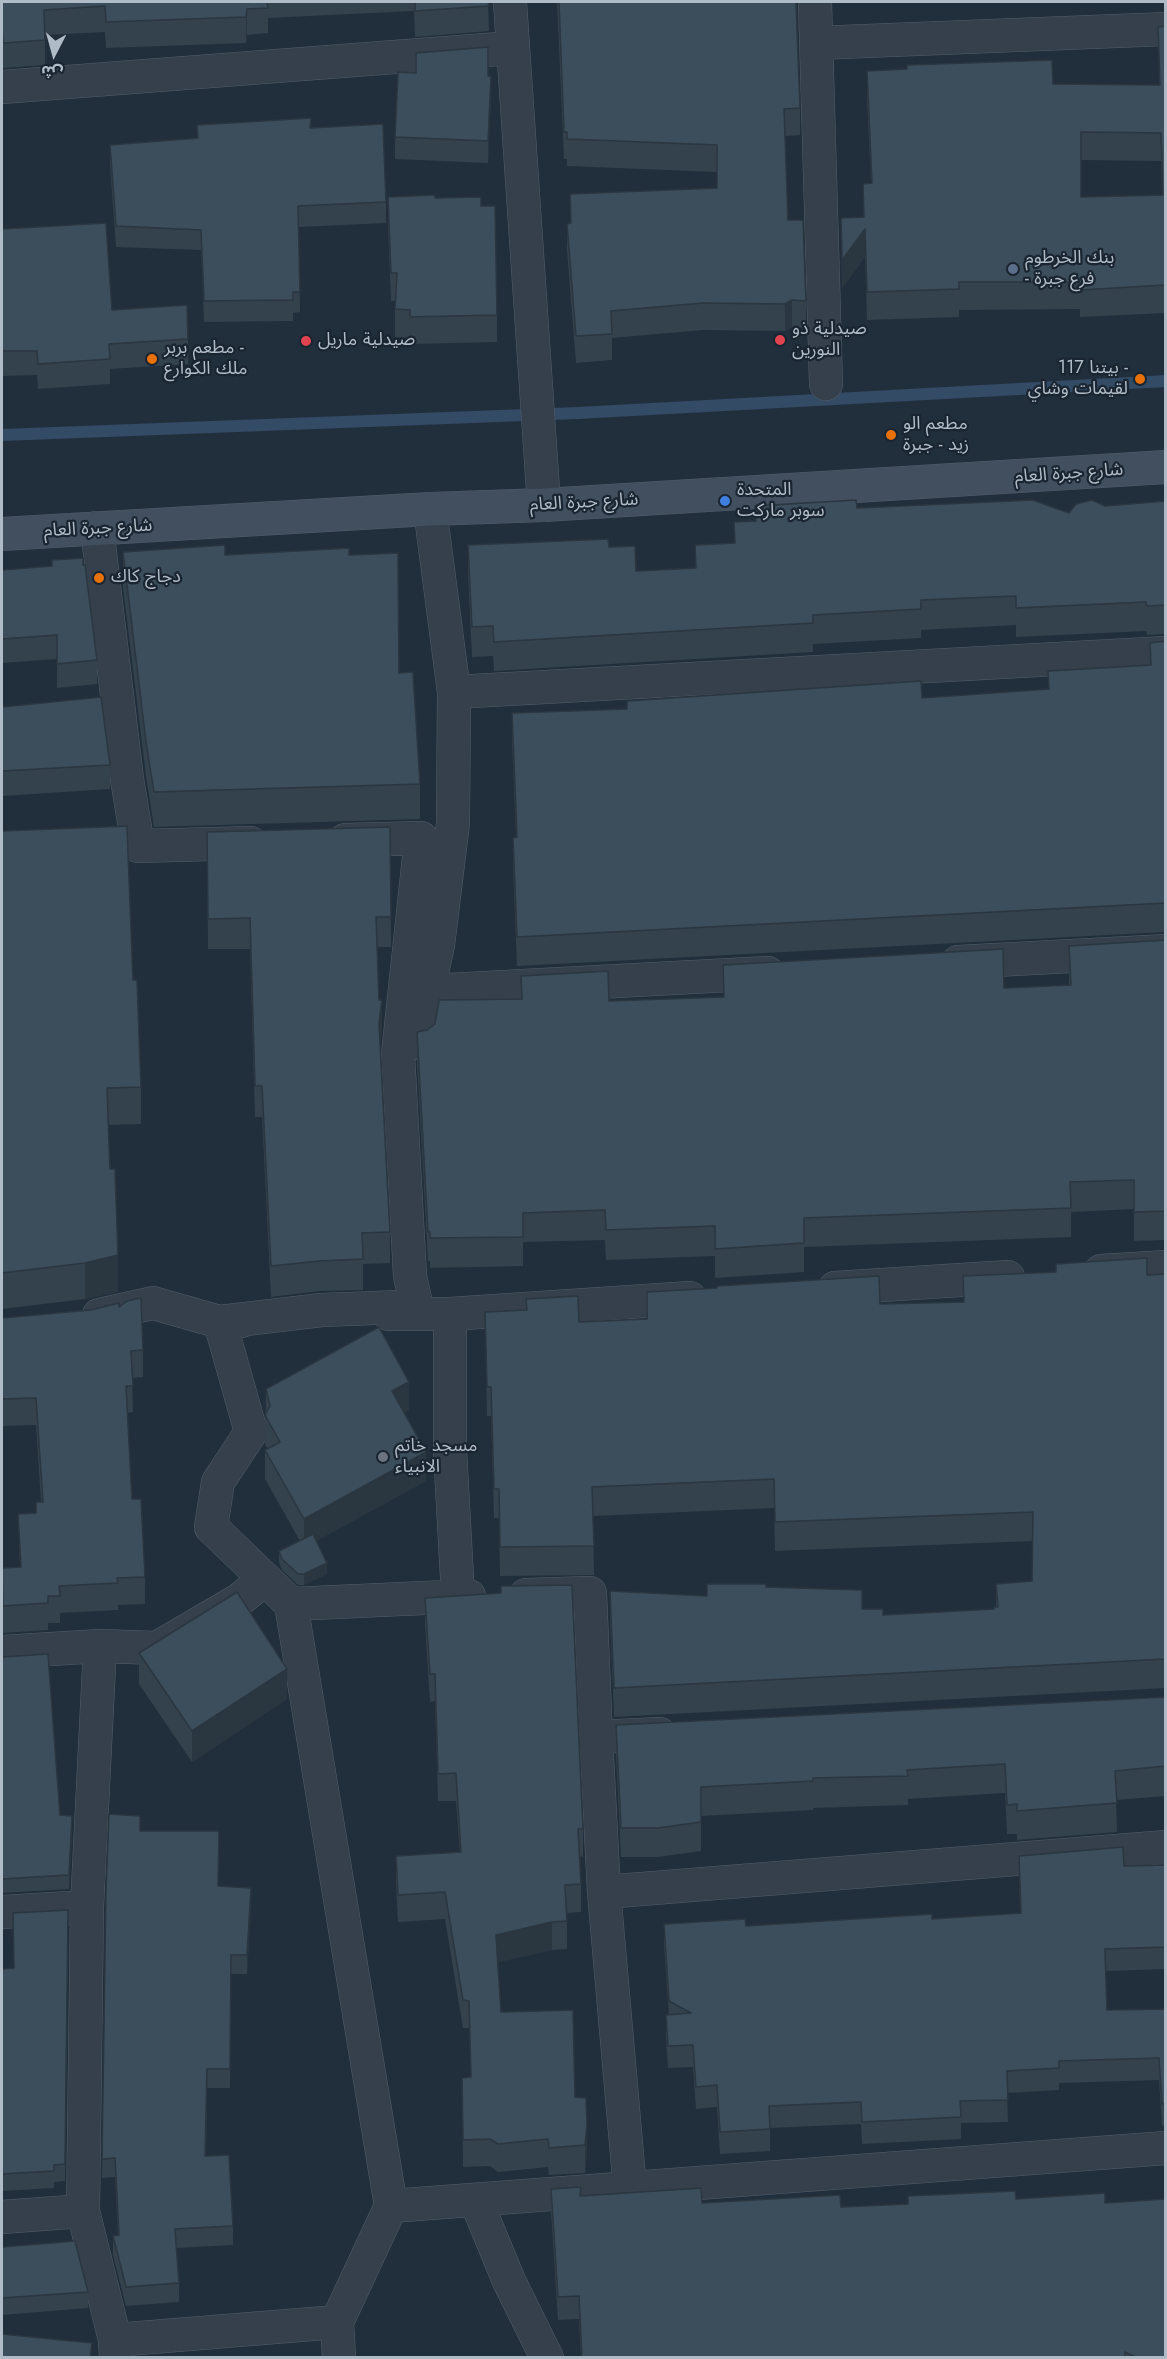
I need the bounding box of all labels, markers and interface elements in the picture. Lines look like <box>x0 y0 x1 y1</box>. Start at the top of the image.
north arrow <box>24 24 84 84</box>
text: ش <box>40 60 64 85</box>
place label: بنك الخرطوم - فرع جبرة <box>1025 248 1114 290</box>
marker: بنك الخرطوم - فرع جبرة <box>1006 262 1020 276</box>
place label: صيدلية ذو النورين <box>792 319 867 362</box>
place label: صيدلية ماريل <box>318 330 415 352</box>
marker: صيدلية ذو النورين <box>773 333 787 347</box>
marker: صيدلية ماريل <box>299 334 313 348</box>
place label: مطعم بربر - ملك الكوارع <box>164 338 247 380</box>
marker: مطعم بربر - ملك الكوارع <box>145 352 159 366</box>
place label: بيتنا 117 - لقيمات وشاي <box>1028 358 1128 400</box>
marker: بيتنا 117 - لقيمات وشاي <box>1133 372 1147 386</box>
place label: مطعم الو زيد - جبرة <box>903 414 969 456</box>
marker: مطعم الو زيد - جبرة <box>884 428 898 442</box>
street label: شارع جبرة العام <box>1014 459 1124 489</box>
place label: المتحدة سوبر ماركت <box>737 480 825 522</box>
street label: شارع جبرة العام <box>529 489 639 517</box>
marker: المتحدة سوبر ماركت <box>718 494 732 508</box>
street label: شارع جبرة العام <box>43 515 153 543</box>
place label: دجاج كاك <box>111 567 181 589</box>
marker: دجاج كاك <box>92 571 106 585</box>
place label: مسجد خاتم الانبياء <box>395 1436 478 1478</box>
marker: مسجد خاتم الانبياء <box>376 1450 390 1464</box>

